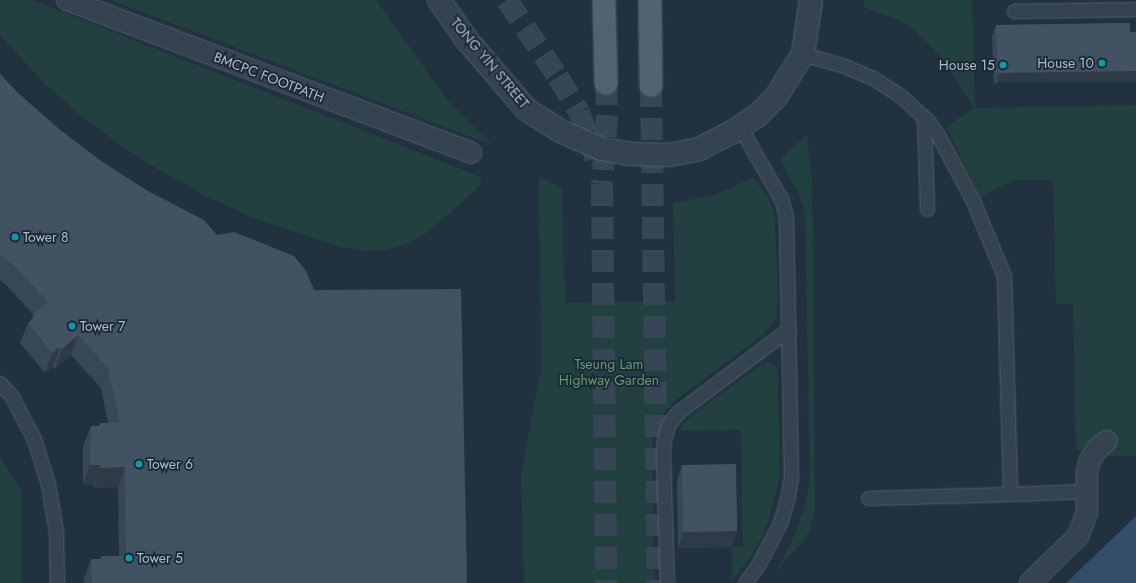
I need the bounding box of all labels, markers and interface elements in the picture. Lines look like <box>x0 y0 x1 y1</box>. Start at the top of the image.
street label: TONG YIN STREET <box>447 14 533 112</box>
street label: BMCPC FOOTPATH <box>211 48 327 106</box>
place label: House 10 <box>1037 55 1094 71</box>
place label: House 15 <box>939 57 995 73</box>
marker: House 10 <box>1097 58 1107 68</box>
marker: House 15 <box>998 60 1008 70</box>
place label: Tower 8 <box>23 229 69 245</box>
marker: Tower 8 <box>10 232 20 242</box>
place label: Tower 7 <box>80 318 125 334</box>
marker: Tower 7 <box>67 321 77 331</box>
park label: Tseung Lam Highway Garden <box>559 356 659 388</box>
place label: Tower 6 <box>147 456 193 472</box>
marker: Tower 6 <box>134 459 144 469</box>
place label: Tower 5 <box>137 550 183 566</box>
marker: Tower 5 <box>124 553 134 563</box>

